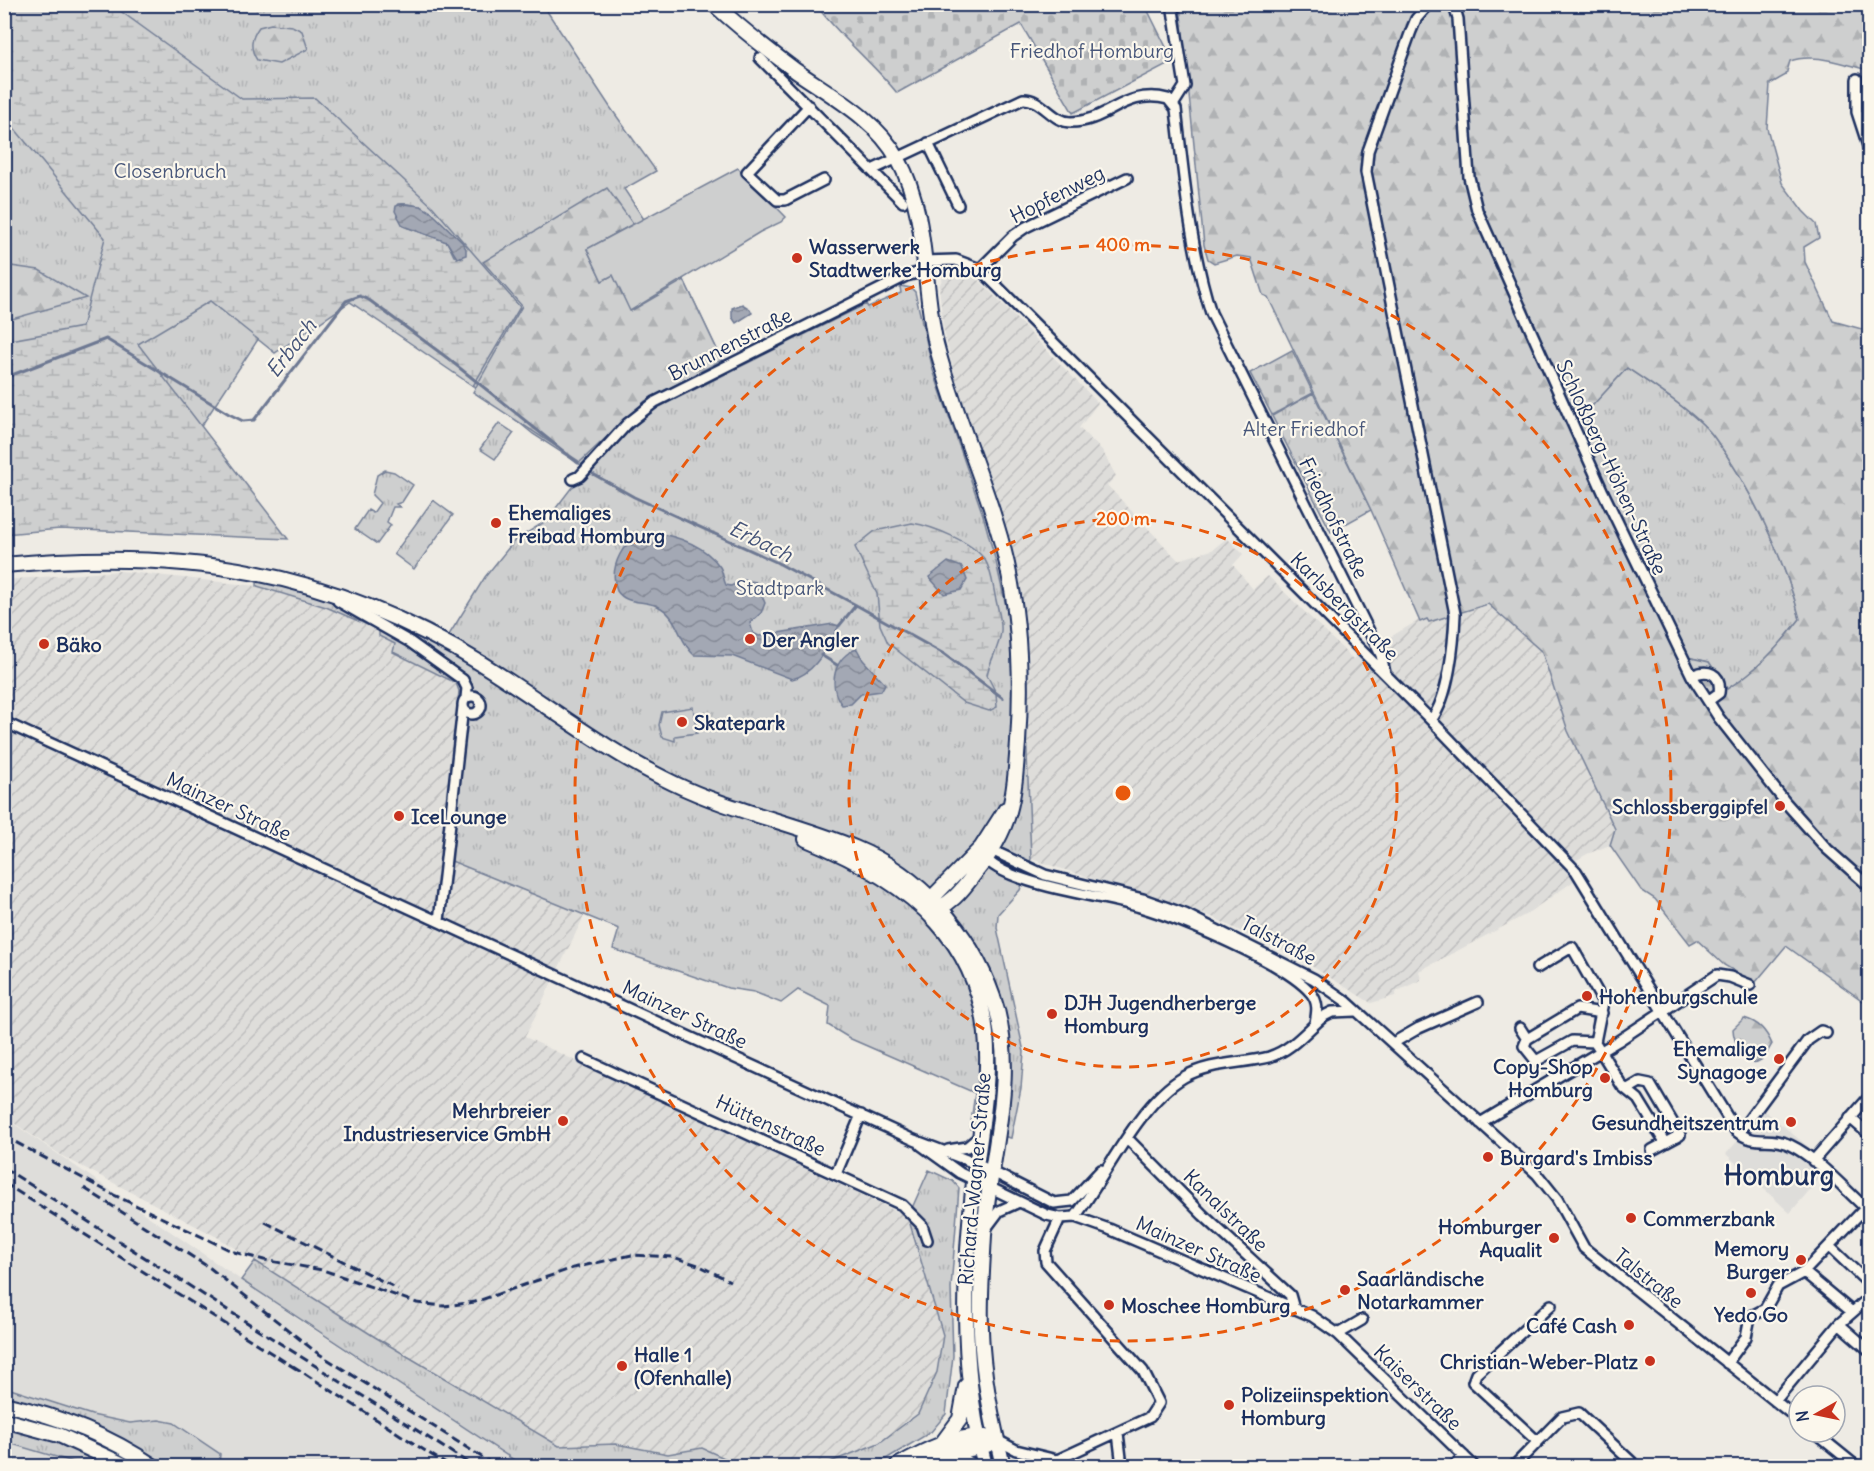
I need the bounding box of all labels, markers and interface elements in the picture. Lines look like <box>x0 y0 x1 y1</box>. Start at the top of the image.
park label: Friedhof Homburg <box>1010 38 1174 63</box>
park label: Closenbruch <box>114 158 226 183</box>
street label: Hopfenweg <box>1006 160 1108 228</box>
text: 400 m <box>1096 233 1150 256</box>
place label: Wasserwerk Stadtwerke Homburg <box>809 234 1002 282</box>
marker: Wasserwerk Stadtwerke Homburg <box>790 251 804 265</box>
street label: Brunnenstraße <box>664 302 796 386</box>
water label: Erbach <box>260 313 323 383</box>
street label: Schloßberg-Höhen-Straße <box>1551 355 1673 579</box>
park label: Alter Friedhof <box>1243 416 1366 441</box>
street label: Friedhofstraße <box>1294 453 1374 583</box>
place label: Ehemaliges Freibad Homburg <box>508 500 665 548</box>
text: 200 m <box>1096 507 1150 530</box>
water label: Erbach <box>725 514 798 568</box>
marker: Ehemaliges Freibad Homburg <box>489 516 503 530</box>
street label: Karlsbergstraße <box>1286 547 1404 665</box>
park label: Stadtpark <box>736 575 824 600</box>
place label: Der Angler <box>762 627 860 652</box>
place label: Bäko <box>56 632 102 657</box>
marker: Der Angler <box>743 632 757 646</box>
marker: Bäko <box>37 637 51 651</box>
place label: Skatepark <box>694 710 785 735</box>
marker: Skatepark <box>675 715 689 729</box>
street label: Mainzer Straße <box>163 766 295 846</box>
centre of rings <box>1113 783 1133 803</box>
place label: Schlossberggipfel <box>1612 794 1768 819</box>
marker: Schlossberggipfel <box>1773 799 1787 813</box>
place label: IceLounge <box>411 804 507 829</box>
marker: IceLounge <box>392 809 406 823</box>
street label: Talstraße <box>1237 910 1321 970</box>
street label: Mainzer Straße <box>619 974 751 1054</box>
place label: Hohenburgschule <box>1599 984 1758 1009</box>
marker: Hohenburgschule <box>1580 989 1594 1003</box>
place label: DJH Jugendherberge Homburg <box>1064 990 1256 1038</box>
marker: DJH Jugendherberge Homburg <box>1045 1007 1059 1021</box>
place label: Ehemalige Synagoge <box>1673 1036 1767 1084</box>
marker: Ehemalige Synagoge <box>1772 1052 1786 1066</box>
place label: Copy-Shop Homburg <box>1493 1054 1593 1102</box>
street label: Richard-Wagner-Straße <box>952 1071 996 1287</box>
marker: Copy-Shop Homburg <box>1598 1071 1612 1085</box>
street label: Hüttenstraße <box>712 1089 830 1161</box>
place label: Mehrbreier Industrieservice GmbH <box>343 1098 552 1146</box>
place label: Gesundheitszentrum <box>1592 1110 1779 1135</box>
marker: Mehrbreier Industrieservice GmbH <box>556 1114 570 1128</box>
marker: Gesundheitszentrum <box>1784 1115 1798 1129</box>
place label: Burgard's Imbiss <box>1500 1145 1653 1170</box>
marker: Burgard's Imbiss <box>1481 1150 1495 1164</box>
district label: Homburg <box>1724 1159 1834 1192</box>
street label: Kanalstraße <box>1178 1164 1274 1256</box>
place label: Commerzbank <box>1643 1206 1775 1231</box>
street label: Mainzer Straße <box>1132 1210 1266 1288</box>
marker: Commerzbank <box>1624 1211 1638 1225</box>
place label: Homburger Aqualit <box>1438 1214 1543 1262</box>
marker: Homburger Aqualit <box>1547 1231 1561 1245</box>
place label: Memory Burger <box>1714 1236 1790 1284</box>
street label: Talstraße <box>1609 1243 1689 1313</box>
marker: Memory Burger <box>1794 1253 1808 1267</box>
place label: Saarländische Notarkammer <box>1357 1266 1485 1314</box>
marker: Saarländische Notarkammer <box>1338 1283 1352 1297</box>
marker: Yedo Go <box>1744 1286 1758 1300</box>
place label: Moschee Homburg <box>1121 1293 1290 1318</box>
marker: Moschee Homburg <box>1102 1298 1116 1312</box>
place label: Yedo Go <box>1713 1302 1788 1327</box>
place label: Café Cash <box>1526 1313 1617 1338</box>
marker: Café Cash <box>1622 1318 1636 1332</box>
street label: Kaiserstraße <box>1369 1339 1467 1435</box>
place label: Halle 1 (Ofenhalle) <box>634 1342 732 1390</box>
place label: Christian-Weber-Platz <box>1440 1349 1638 1374</box>
marker: Christian-Weber-Platz <box>1643 1354 1657 1368</box>
marker: Halle 1 (Ofenhalle) <box>615 1359 629 1373</box>
place label: Polizeiinspektion Homburg <box>1241 1382 1389 1430</box>
north arrow <box>1787 1384 1847 1444</box>
marker: Polizeiinspektion Homburg <box>1222 1398 1236 1412</box>
text: N <box>1791 1409 1813 1423</box>

